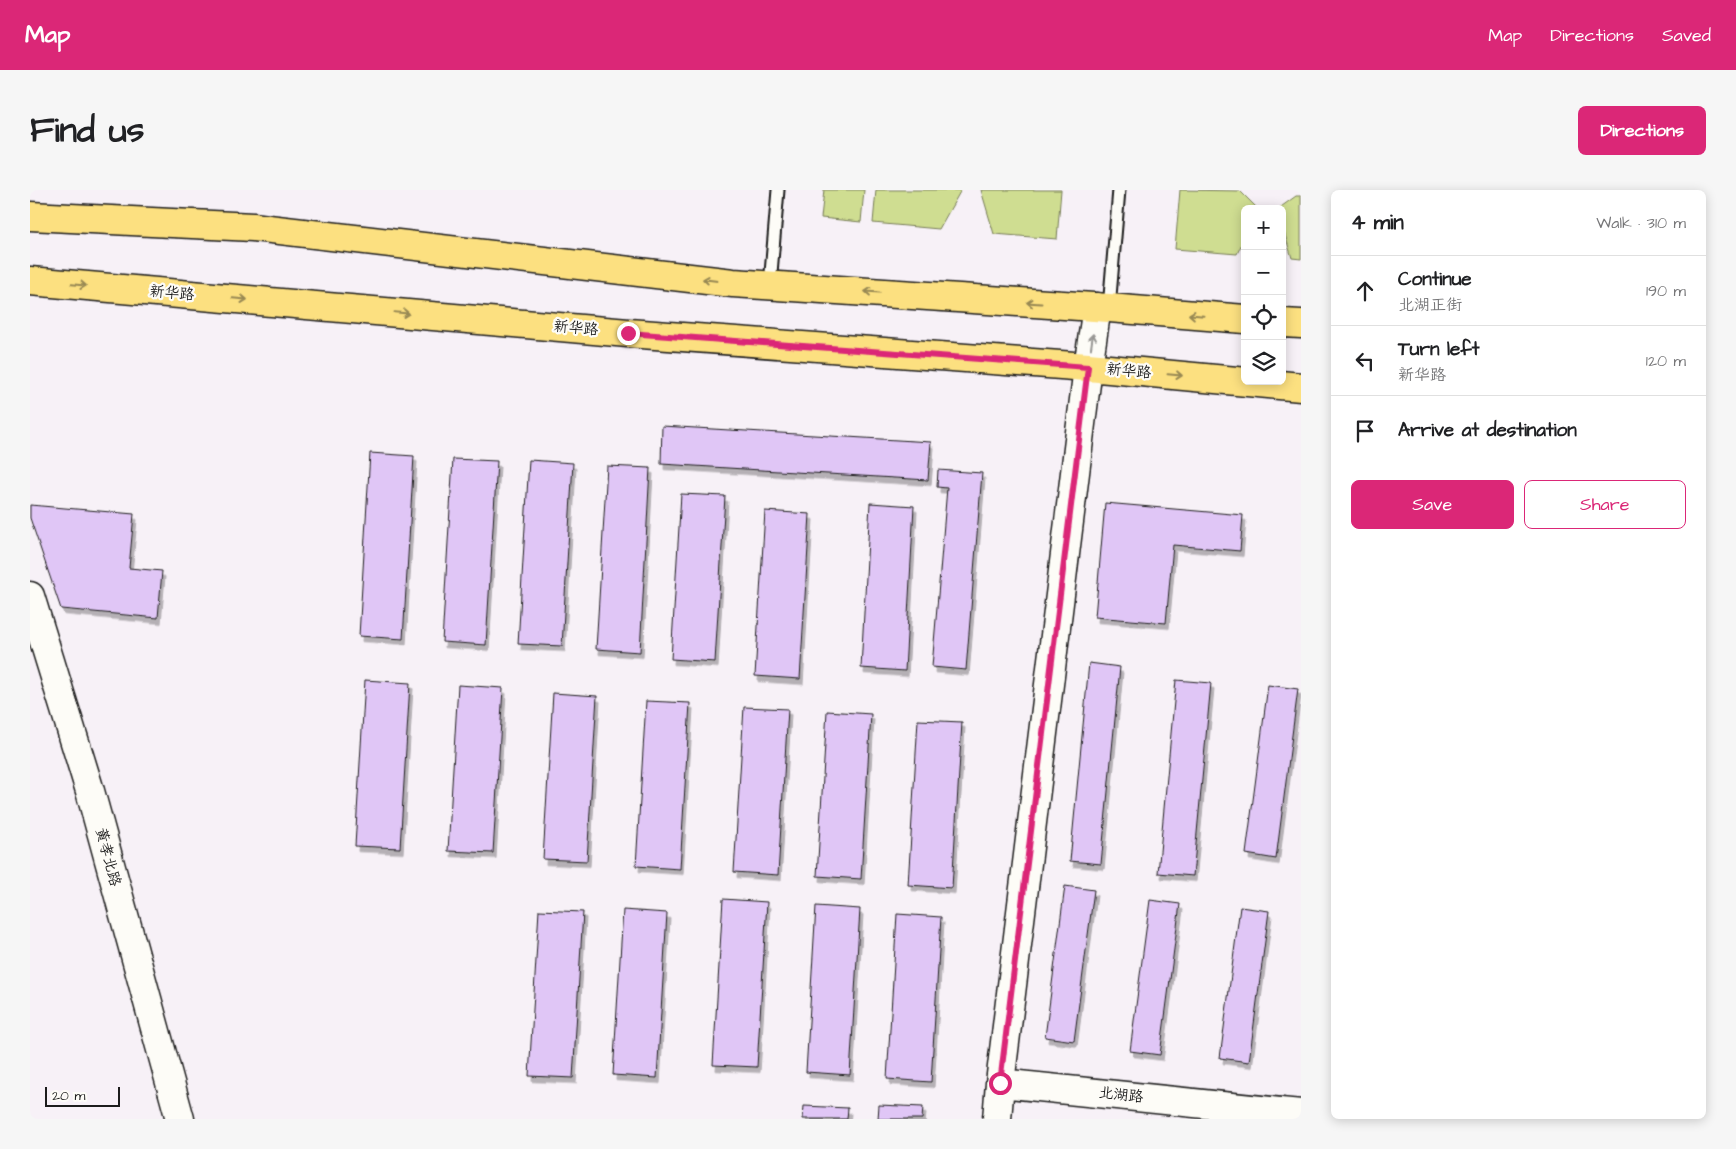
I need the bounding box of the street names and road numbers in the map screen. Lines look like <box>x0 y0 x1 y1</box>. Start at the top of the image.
street label: 新华路 <box>149 281 195 305</box>
street label: 新华路 <box>553 316 599 340</box>
street label: 新华路 <box>1106 359 1152 383</box>
street label: 黄孝北路 <box>90 825 126 889</box>
street label: 北湖路 <box>1098 1082 1144 1108</box>

